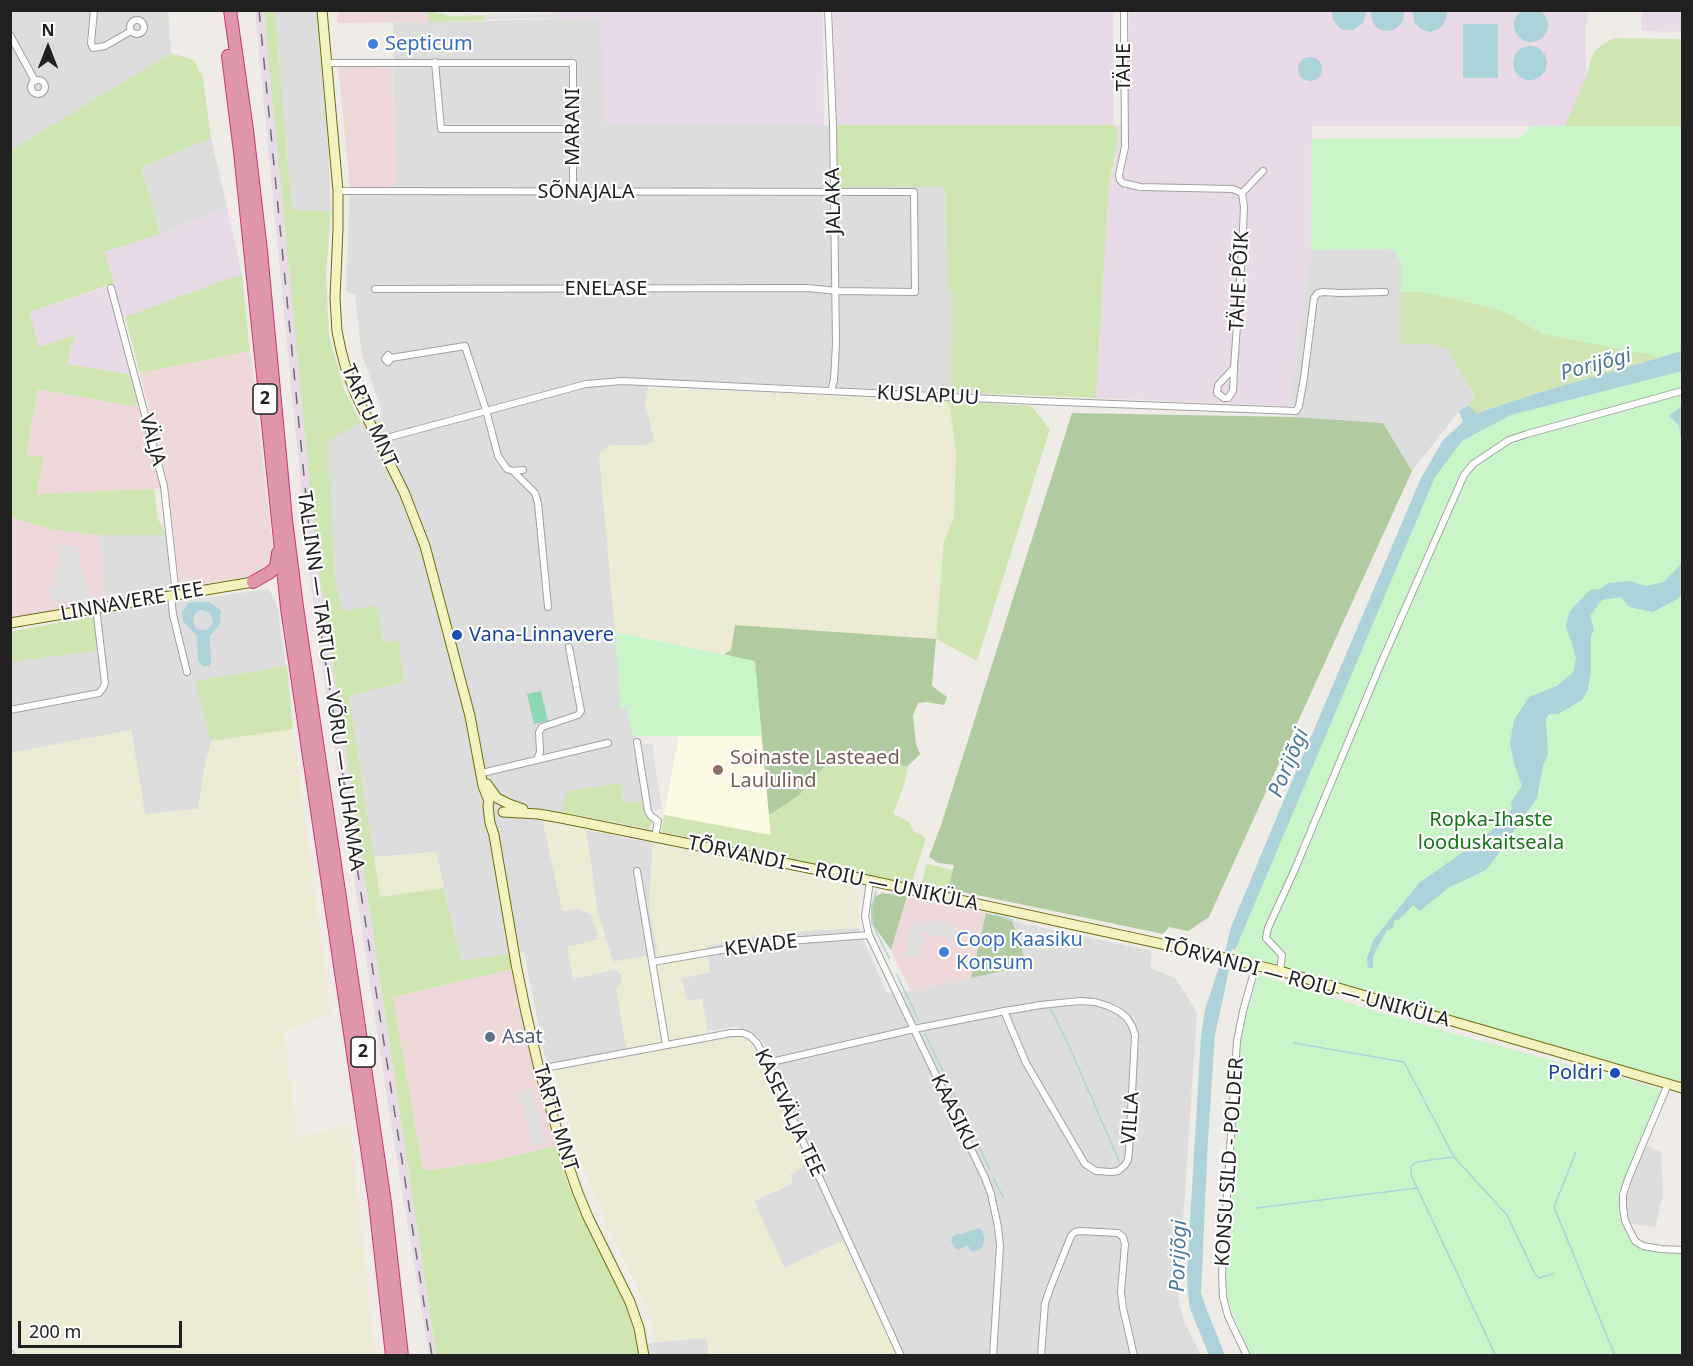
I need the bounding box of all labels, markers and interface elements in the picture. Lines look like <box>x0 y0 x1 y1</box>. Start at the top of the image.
north arrow <box>18 18 78 78</box>
text: N <box>41 19 55 41</box>
place label: Septicum <box>385 32 473 56</box>
marker: Septicum <box>366 37 380 51</box>
street label: TÄHE <box>1112 43 1136 91</box>
street label: MARANI <box>561 88 585 166</box>
street label: JALAKA <box>821 167 847 235</box>
street label: SÕNAJALA <box>537 180 635 204</box>
street label: TÄHE PÕIK <box>1225 230 1255 332</box>
street label: ENELASE <box>565 277 647 301</box>
water label: Porijõgi <box>1558 343 1634 387</box>
street label: TARTU MNT <box>336 361 402 471</box>
street label: KUSLAPUU <box>876 381 980 411</box>
road number: 2 <box>253 384 277 414</box>
street label: VÄLJA <box>134 411 170 469</box>
street label: TALLINN — TARTU — VÕRU — LUHAMAA <box>291 490 369 872</box>
street label: LINNAVERE TEE <box>59 578 205 626</box>
place label: Vana-Linnavere <box>469 623 614 647</box>
marker: Vana-Linnavere <box>450 628 464 642</box>
water label: Porijõgi <box>1263 725 1315 801</box>
place label: Soinaste Lasteaed Laululind <box>730 746 900 793</box>
marker: Soinaste Lasteaed Laululind <box>711 763 725 777</box>
park label: Ropka-Ihaste looduskaitseala <box>1418 808 1564 855</box>
street label: TÕRVANDI — ROIU — UNIKÜLA <box>686 831 980 917</box>
place label: Coop Kaasiku Konsum <box>956 928 1083 975</box>
street label: KEVADE <box>723 930 799 962</box>
street label: TÕRVANDI — ROIU — UNIKÜLA <box>1160 933 1452 1033</box>
marker: Coop Kaasiku Konsum <box>937 945 951 959</box>
place label: Asat <box>502 1025 543 1049</box>
marker: Asat <box>483 1030 497 1044</box>
road number: 2 <box>351 1037 375 1067</box>
street label: KASEVÄLJA TEE <box>749 1045 829 1181</box>
street label: KONSU SILD - POLDER <box>1211 1057 1249 1267</box>
place label: Poldri <box>1548 1061 1603 1085</box>
street label: TARTU MNT <box>527 1062 583 1174</box>
marker: Poldri <box>1608 1066 1622 1080</box>
street label: KAASIKU <box>925 1071 983 1155</box>
street label: VILLA <box>1117 1091 1145 1145</box>
water label: Porijõgi <box>1165 1219 1193 1293</box>
scale bar <box>21 1309 184 1347</box>
text: 200 m <box>29 1319 81 1343</box>

